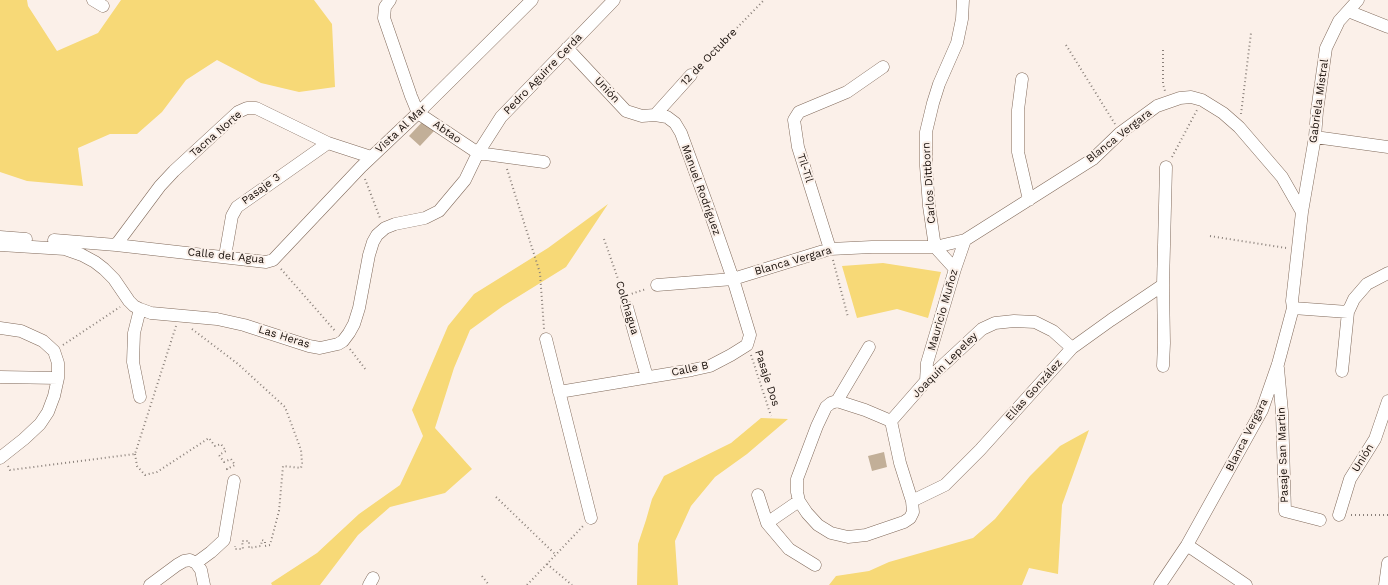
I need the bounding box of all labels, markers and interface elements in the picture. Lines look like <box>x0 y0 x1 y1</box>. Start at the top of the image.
street label: 12 de Octubre <box>678 26 740 88</box>
street label: Pedro Aguirre Cerda <box>501 31 585 117</box>
street label: Gabriela Mistral <box>1307 58 1331 144</box>
street label: Unión <box>592 74 622 106</box>
street label: Vista Al Mar <box>373 102 429 156</box>
street label: Blanca Vergara <box>1084 106 1154 166</box>
street label: Tacna Norte <box>187 108 245 160</box>
street label: Abtao <box>430 118 464 146</box>
street label: Carlos Dittborn <box>920 142 938 224</box>
street label: Manuel Rodríguez <box>678 143 724 237</box>
street label: Til-Til <box>794 152 816 184</box>
street label: Pasaje 3 <box>239 171 283 207</box>
street label: Blanca Vergara <box>753 244 833 278</box>
street label: Calle del Agua <box>187 245 265 267</box>
street label: Mauricio Muñoz <box>925 268 961 352</box>
street label: Colchagua <box>613 279 641 337</box>
street label: Las Heras <box>257 323 311 351</box>
street label: Joaquín Lepeley <box>909 329 981 401</box>
street label: Pasaje Dos <box>752 348 782 408</box>
street label: Elías González <box>1003 357 1065 423</box>
street label: Calle B <box>670 359 710 379</box>
street label: Blanca Vergara <box>1223 397 1271 473</box>
street label: Pasaje San Martin <box>1275 407 1291 503</box>
street label: Unión <box>1349 441 1377 475</box>

